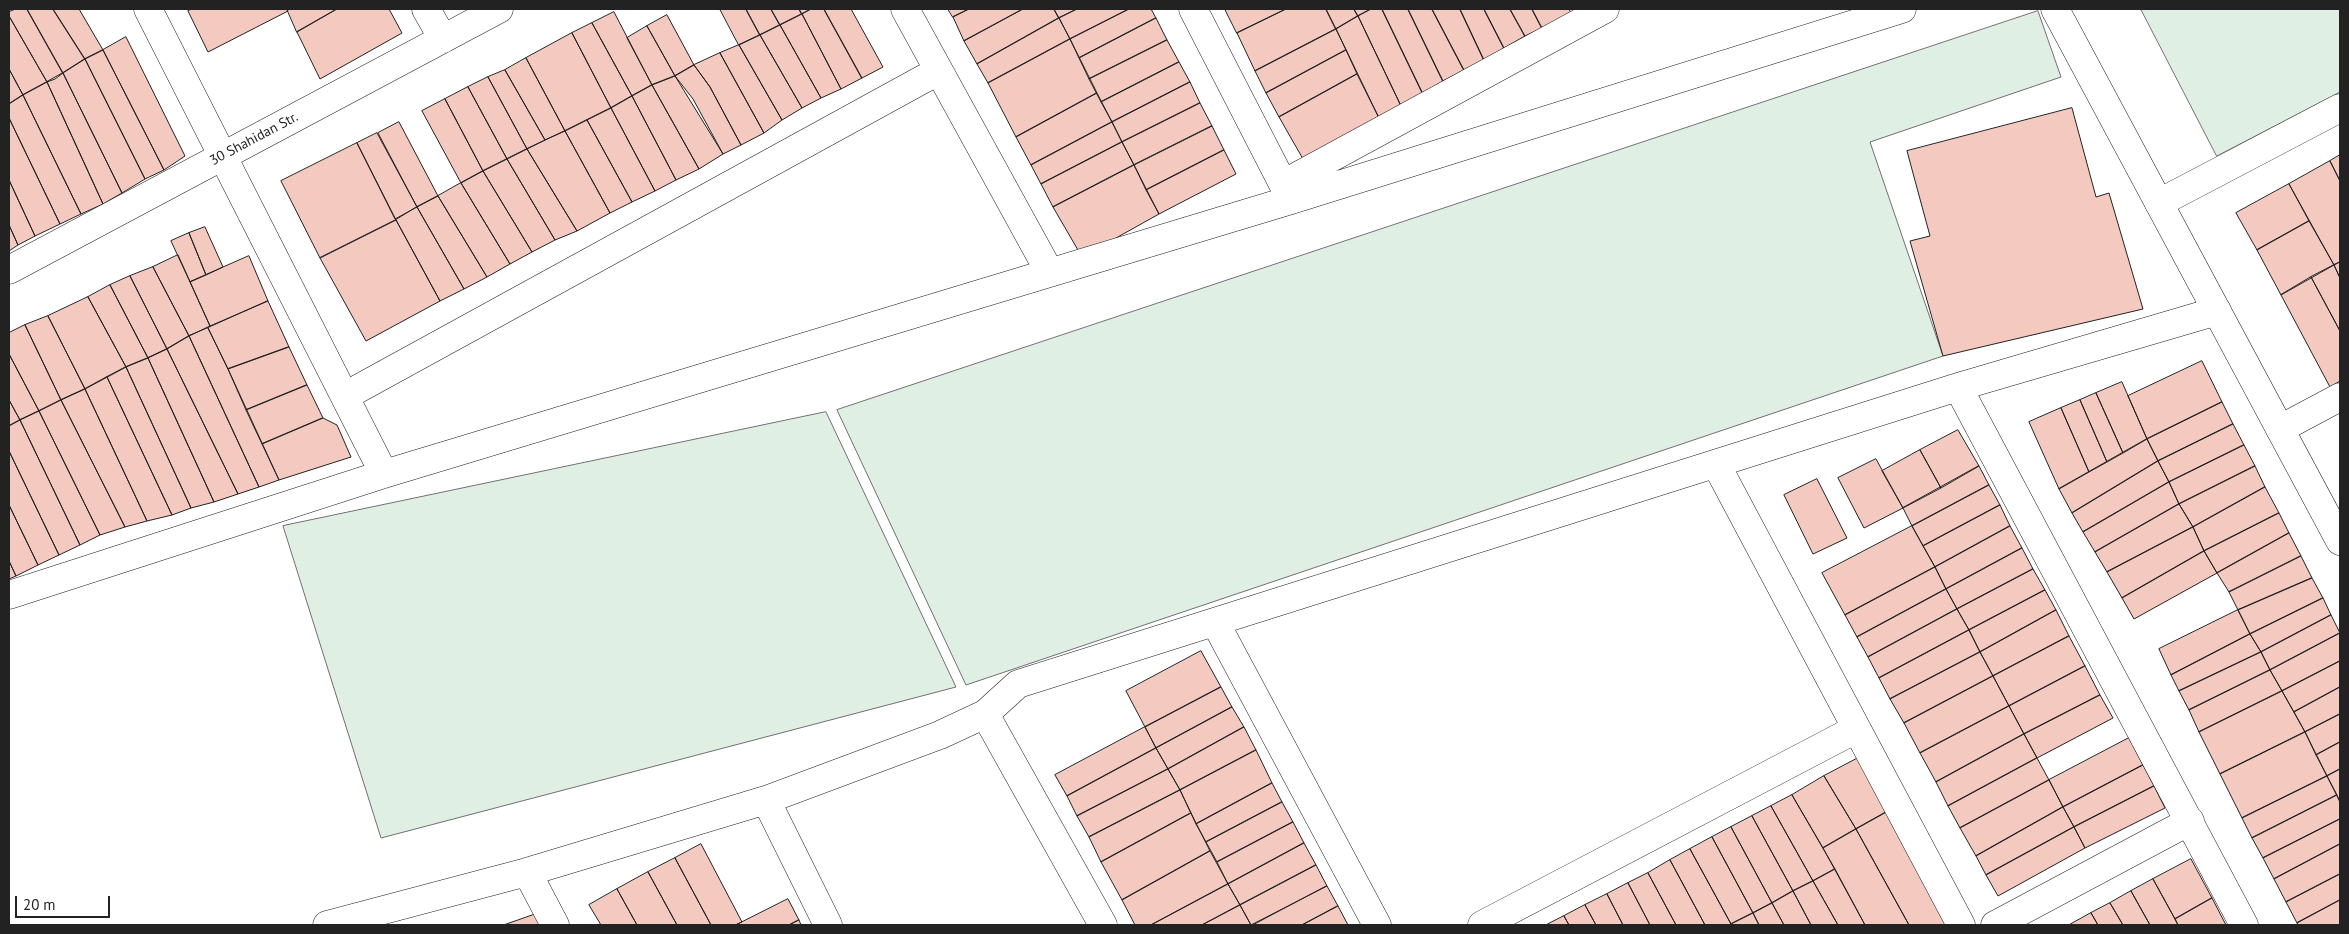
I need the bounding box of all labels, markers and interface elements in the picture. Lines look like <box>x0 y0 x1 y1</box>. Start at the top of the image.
street label: 30 Shahidan Str. <box>207 109 301 169</box>
scale bar <box>18 886 112 918</box>
text: 20 m <box>23 895 56 914</box>

